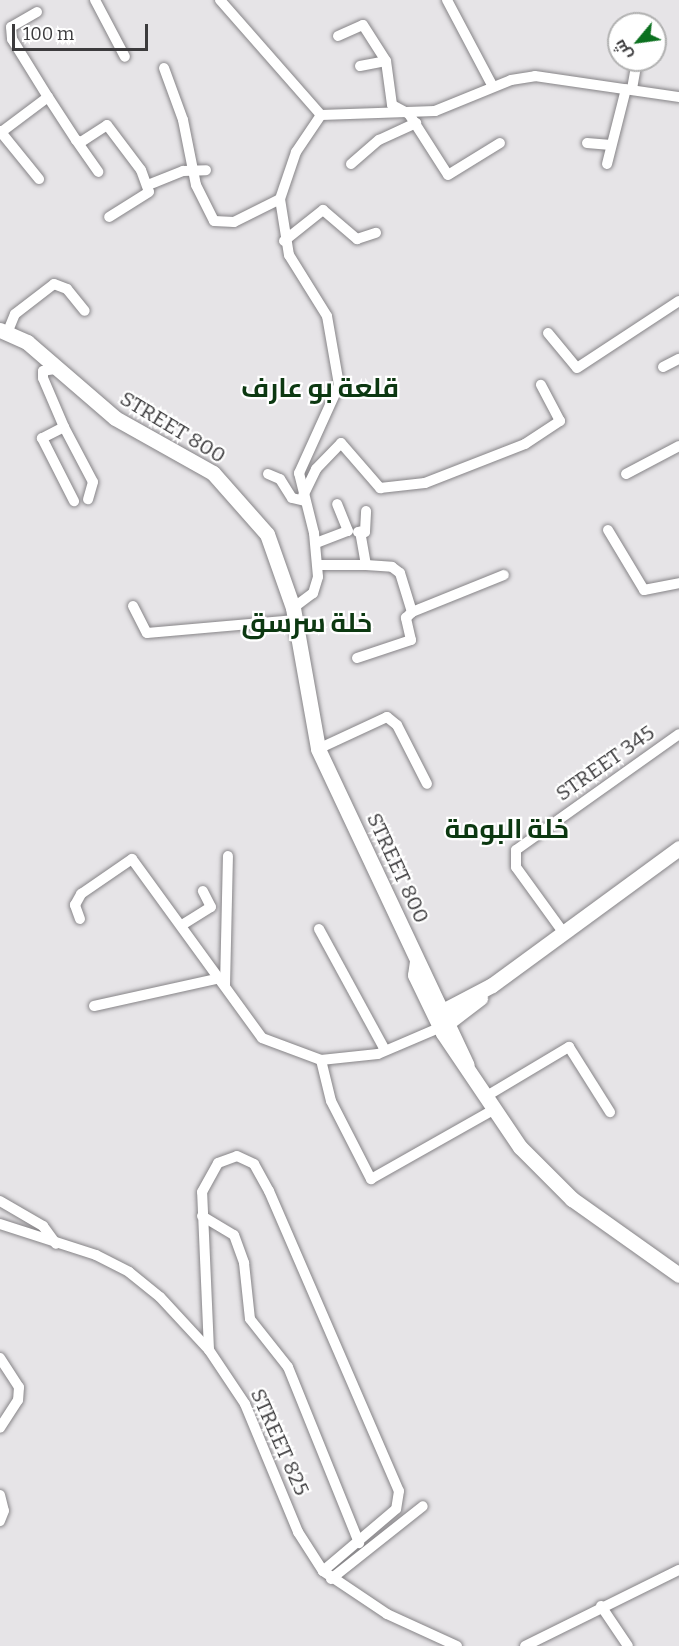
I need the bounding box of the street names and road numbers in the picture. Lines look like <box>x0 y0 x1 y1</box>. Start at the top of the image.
street label: STREET 800 <box>116 386 230 468</box>
street label: STREET 345 <box>551 720 659 806</box>
street label: STREET 800 <box>361 809 435 927</box>
street label: STREET 825 <box>245 1385 315 1499</box>

